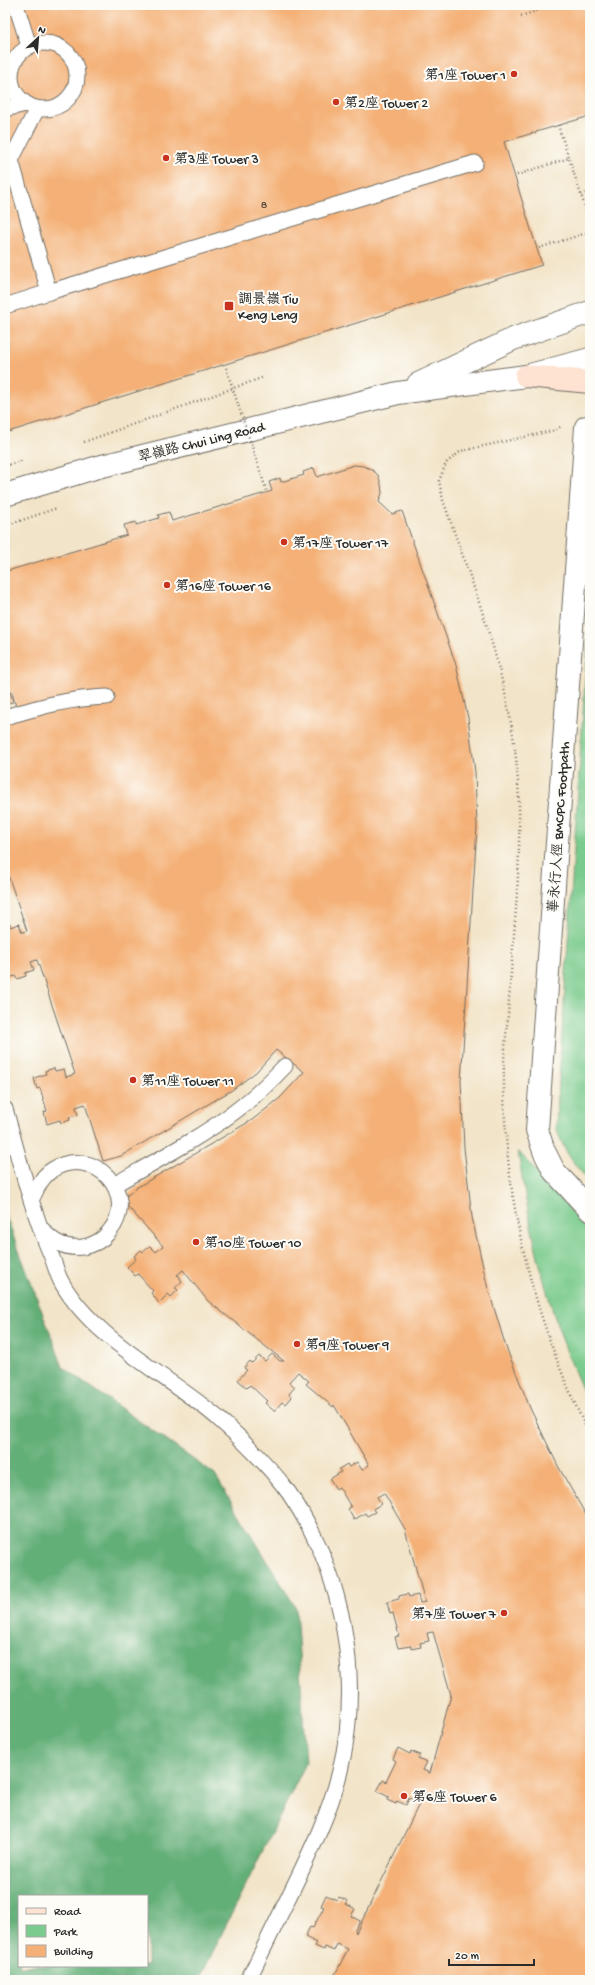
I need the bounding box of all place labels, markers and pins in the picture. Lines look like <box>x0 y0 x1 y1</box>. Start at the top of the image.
place label: 第1座 Tower 1 <box>424 68 506 85</box>
marker: 第1座 Tower 1 <box>509 69 519 79</box>
place label: 第2座 Tower 2 <box>344 96 428 113</box>
marker: 第2座 Tower 2 <box>331 97 341 107</box>
place label: 第3座 Tower 3 <box>174 152 259 169</box>
marker: 第3座 Tower 3 <box>161 153 171 163</box>
place label: 調景嶺 Tiu Keng Leng <box>238 291 299 325</box>
marker: 調景嶺 Tiu Keng Leng <box>223 300 235 312</box>
place label: 第17座 Tower 17 <box>292 536 389 553</box>
marker: 第17座 Tower 17 <box>279 537 289 547</box>
place label: 第16座 Tower 16 <box>175 579 272 596</box>
marker: 第16座 Tower 16 <box>162 580 172 590</box>
place label: 第11座 Tower 11 <box>141 1074 234 1091</box>
marker: 第11座 Tower 11 <box>128 1075 138 1085</box>
place label: 第10座 Tower 10 <box>204 1236 302 1253</box>
marker: 第10座 Tower 10 <box>191 1237 201 1247</box>
place label: 第9座 Tower 9 <box>305 1338 389 1355</box>
marker: 第9座 Tower 9 <box>292 1339 302 1349</box>
place label: 第7座 Tower 7 <box>411 1607 497 1624</box>
marker: 第7座 Tower 7 <box>499 1608 509 1618</box>
place label: 第6座 Tower 6 <box>412 1790 497 1807</box>
marker: 第6座 Tower 6 <box>399 1791 409 1801</box>

